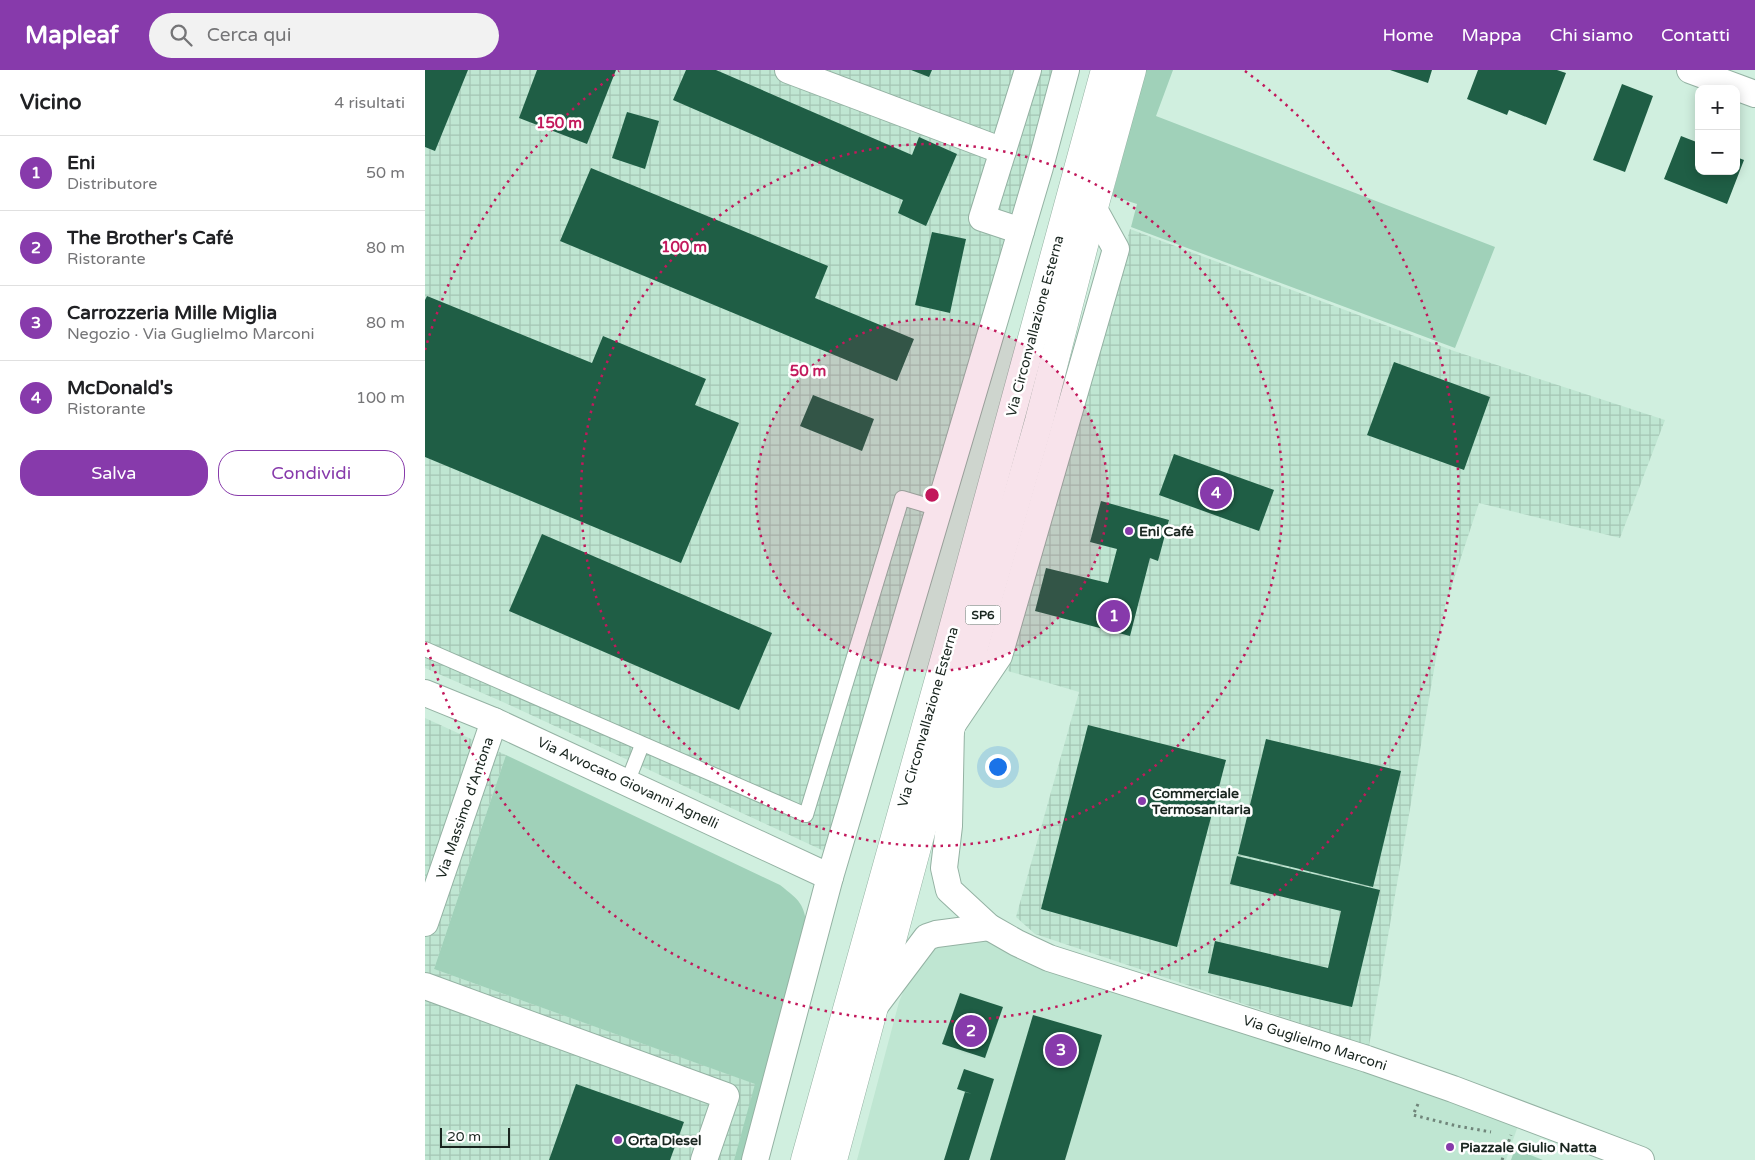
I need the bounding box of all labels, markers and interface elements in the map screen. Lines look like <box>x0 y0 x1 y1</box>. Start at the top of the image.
search box <box>149 13 499 58</box>
text: Mapleaf <box>25 21 119 50</box>
icon: search <box>167 21 195 49</box>
text: Cerca qui <box>207 24 291 46</box>
text: Home <box>1382 24 1433 46</box>
text: Mappa <box>1461 24 1522 46</box>
text: Chi siamo <box>1550 24 1633 46</box>
text: Contatti <box>1661 24 1730 46</box>
map controls <box>1695 85 1740 175</box>
button: + <box>1695 85 1740 130</box>
text: Vicino <box>20 90 82 115</box>
text: 4 risultati <box>334 93 405 113</box>
text: 150 m <box>536 114 582 132</box>
button: − <box>1695 130 1740 175</box>
text: Eni <box>67 152 95 174</box>
text: 1 <box>31 163 41 183</box>
text: 50 m <box>366 163 405 183</box>
text: Distributore <box>67 174 157 194</box>
text: The Brother's Café <box>67 227 233 249</box>
street label: Via Circonvallazione Esterna <box>1003 234 1067 418</box>
text: 2 <box>31 238 41 258</box>
text: 80 m <box>366 238 405 258</box>
text: 100 m <box>661 238 707 256</box>
text: Ristorante <box>67 249 145 269</box>
text: Carrozzeria Mille Miglia <box>67 302 277 324</box>
text: 3 <box>31 313 41 333</box>
text: 80 m <box>366 313 405 333</box>
text: Negozio · Via Guglielmo Marconi <box>67 324 315 344</box>
text: 50 m <box>790 362 826 380</box>
text: McDonald's <box>67 377 173 399</box>
text: 4 <box>31 388 41 408</box>
text: 100 m <box>356 388 405 408</box>
text: Ristorante <box>67 399 145 419</box>
button: Salva <box>20 450 208 496</box>
button: Condividi <box>218 450 405 496</box>
pin: 4 <box>1200 474 1232 512</box>
centre of rings <box>923 486 941 504</box>
place label: Eni Café <box>1139 523 1194 540</box>
marker: Eni Café <box>1123 525 1135 537</box>
pin: 1 <box>1098 597 1130 635</box>
road number: SP6 <box>965 606 1001 624</box>
street label: Via Circonvallazione Esterna <box>894 625 962 809</box>
street label: Via Avvocato Giovanni Agnelli <box>535 733 721 833</box>
street label: Via Massimo d'Antona <box>433 735 497 881</box>
your location <box>985 754 1011 780</box>
place label: Commerciale Termosanitaria <box>1151 785 1251 818</box>
marker: Commerciale Termosanitaria <box>1136 795 1148 807</box>
pin: 2 <box>955 1012 987 1050</box>
street label: Via Guglielmo Marconi <box>1241 1012 1389 1074</box>
pin: 3 <box>1045 1031 1077 1069</box>
scale bar <box>440 1125 510 1148</box>
text: 20 m <box>447 1128 481 1145</box>
place label: Orta Diesel <box>628 1132 701 1149</box>
marker: Orta Diesel <box>612 1134 624 1146</box>
place label: Piazzale Giulio Natta <box>1460 1139 1597 1156</box>
marker: Piazzale Giulio Natta <box>1444 1141 1456 1153</box>

